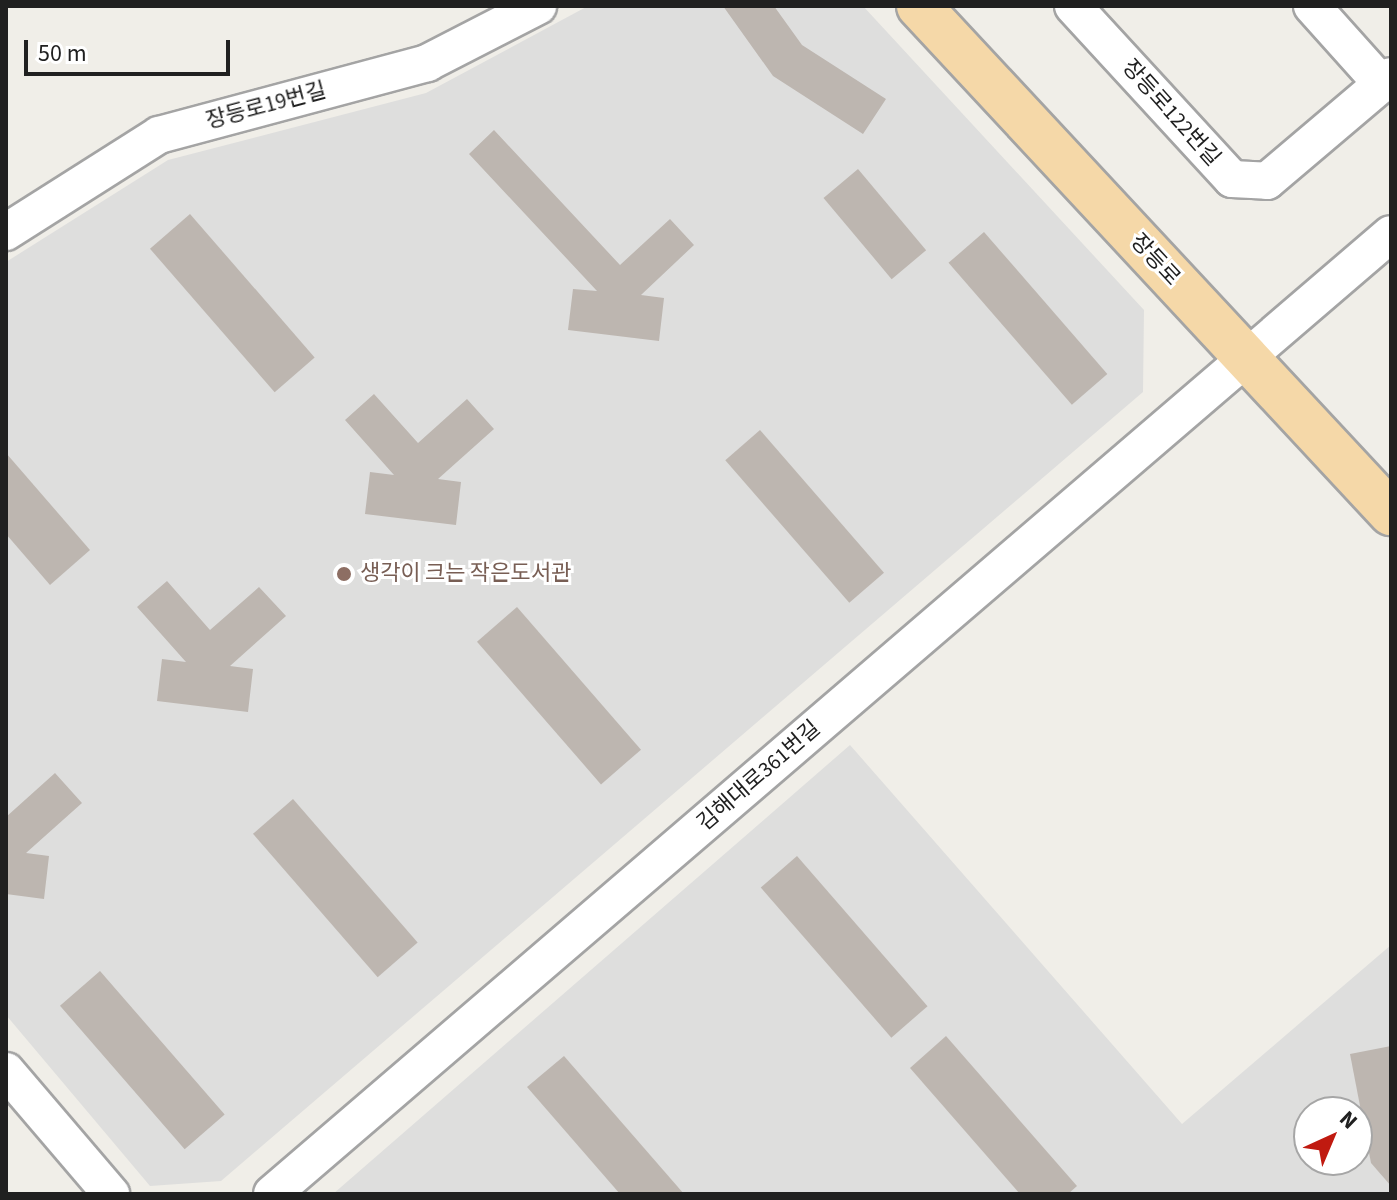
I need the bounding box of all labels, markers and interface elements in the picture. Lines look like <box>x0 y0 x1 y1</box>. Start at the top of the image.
scale bar <box>28 24 234 74</box>
text: 50 m <box>38 36 87 71</box>
street label: 장등로122번길 <box>1116 54 1226 172</box>
street label: 장등로19번길 <box>203 77 329 135</box>
street label: 장등로 <box>1125 229 1185 291</box>
place label: 생각이 크는 작은도서관 <box>360 561 571 587</box>
marker: 생각이 크는 작은도서관 <box>335 565 353 583</box>
street label: 김해대로361번길 <box>692 715 826 837</box>
north arrow <box>1293 1096 1373 1176</box>
text: N <box>1332 1104 1365 1137</box>

